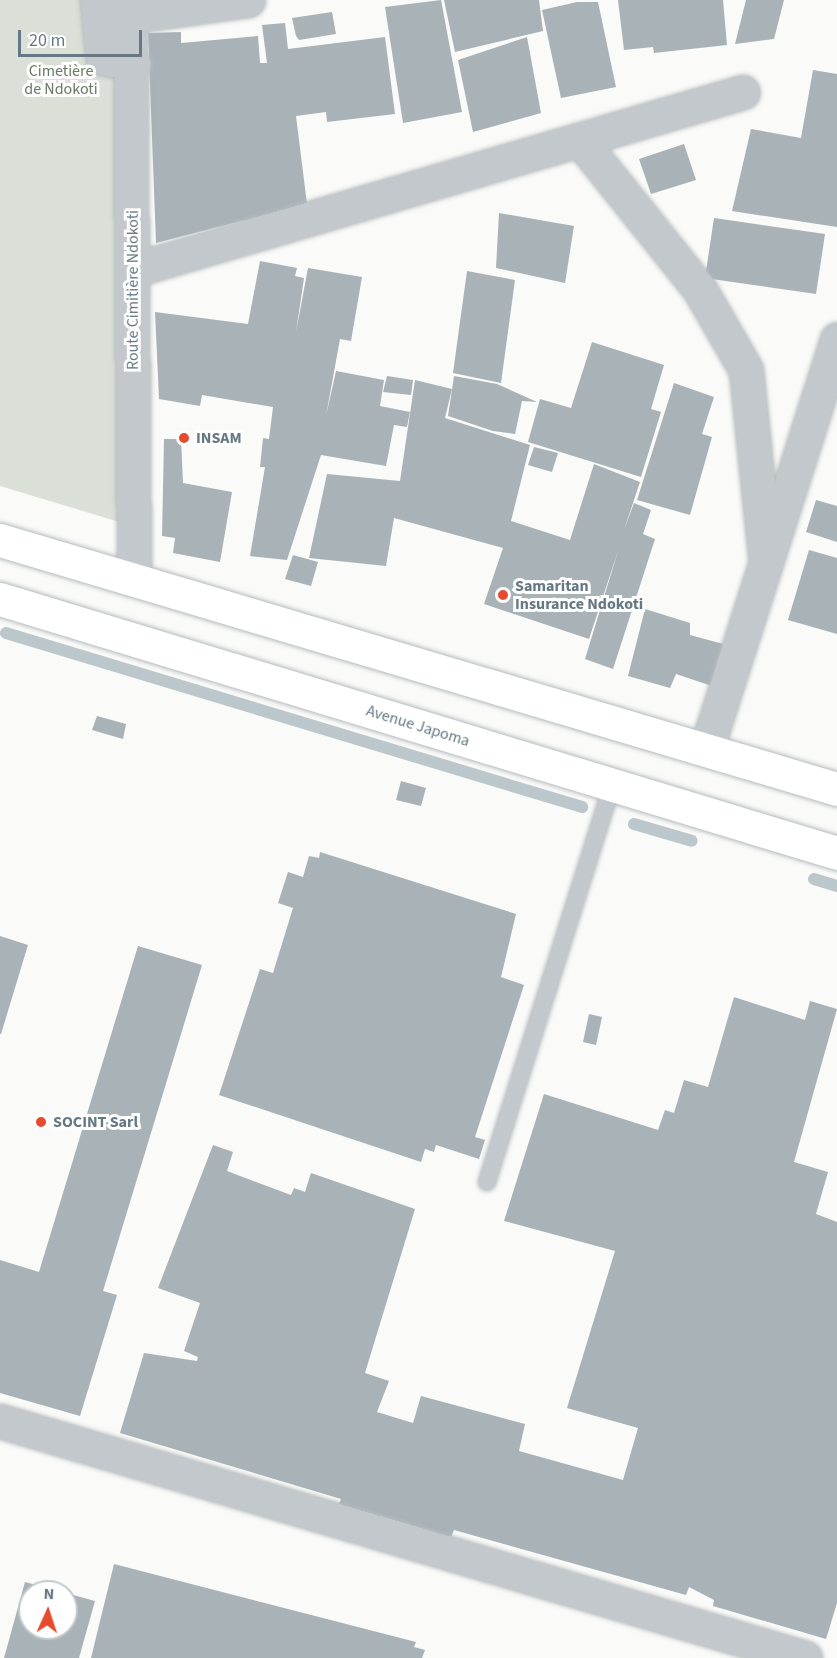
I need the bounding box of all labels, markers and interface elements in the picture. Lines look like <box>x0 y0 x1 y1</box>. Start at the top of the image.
scale bar <box>21 18 146 56</box>
text: 20 m <box>29 28 65 53</box>
park label: Cimetière de Ndokoti <box>24 61 98 99</box>
street label: Route Cimitière Ndokoti <box>123 210 143 370</box>
place label: INSAM <box>196 428 242 448</box>
marker: INSAM <box>177 431 191 445</box>
place label: Samaritan Insurance Ndokoti <box>515 576 643 614</box>
marker: Samaritan Insurance Ndokoti <box>496 588 510 602</box>
street label: Avenue Japoma <box>364 701 472 751</box>
place label: SOCINT Sarl <box>53 1112 138 1132</box>
marker: SOCINT Sarl <box>34 1115 48 1129</box>
north arrow <box>18 1580 78 1640</box>
text: N <box>43 1583 55 1605</box>

